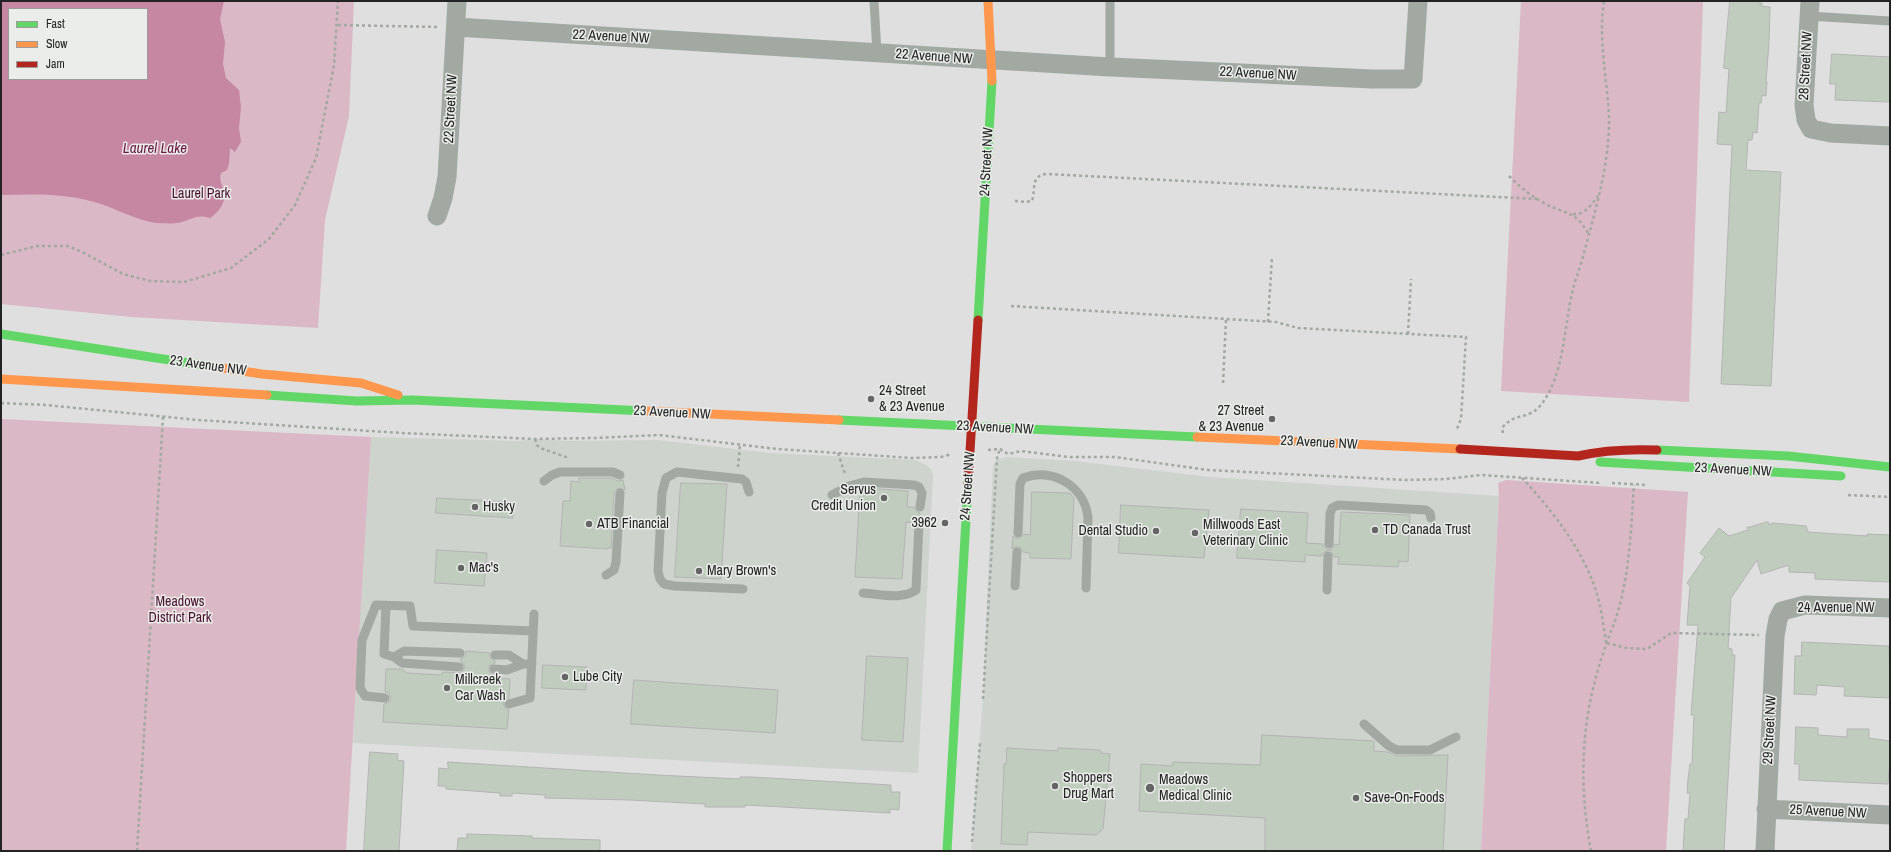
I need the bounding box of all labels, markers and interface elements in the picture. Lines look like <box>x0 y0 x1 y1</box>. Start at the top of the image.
legend <box>8 8 148 80</box>
text: Fast <box>46 16 65 32</box>
street label: 22 Avenue NW <box>572 27 650 47</box>
street label: 28 Street NW <box>1796 31 1816 101</box>
text: Slow <box>46 36 67 52</box>
street label: 22 Avenue NW <box>895 46 973 68</box>
text: Jam <box>46 56 65 72</box>
street label: 22 Avenue NW <box>1219 64 1297 84</box>
street label: 22 Street NW <box>441 74 461 144</box>
street label: 24 Street NW <box>977 127 997 197</box>
water label: Laurel Lake <box>123 140 187 158</box>
park label: Laurel Park <box>172 186 230 202</box>
street label: 23 Avenue NW <box>169 352 247 380</box>
place label: 24 Street & 23 Avenue <box>879 383 945 416</box>
marker: 24 Street & 23 Avenue <box>866 394 876 404</box>
street label: 23 Avenue NW <box>633 403 711 423</box>
place label: 27 Street & 23 Avenue <box>1198 403 1264 436</box>
marker: 27 Street & 23 Avenue <box>1267 414 1277 424</box>
street label: 23 Avenue NW <box>956 418 1034 438</box>
street label: 23 Avenue NW <box>1280 433 1358 453</box>
street label: 24 Street NW <box>957 451 979 521</box>
street label: 23 Avenue NW <box>1694 460 1772 480</box>
place label: Servus Credit Union <box>811 482 876 514</box>
marker: Servus Credit Union <box>879 493 889 503</box>
place label: Husky <box>483 499 515 515</box>
marker: Husky <box>470 502 480 512</box>
place label: 3962 <box>911 515 937 531</box>
place label: ATB Financial <box>597 516 669 532</box>
place label: Millwoods East Veterinary Clinic <box>1203 517 1288 550</box>
marker: 3962 <box>940 518 950 528</box>
marker: ATB Financial <box>584 519 594 529</box>
place label: TD Canada Trust <box>1383 522 1471 538</box>
place label: Dental Studio <box>1078 523 1148 539</box>
marker: TD Canada Trust <box>1370 525 1380 535</box>
marker: Dental Studio <box>1151 526 1161 536</box>
marker: Millwoods East Veterinary Clinic <box>1190 528 1200 538</box>
place label: Mac's <box>469 560 499 576</box>
marker: Mac's <box>456 563 466 573</box>
place label: Mary Brown's <box>707 563 776 579</box>
marker: Mary Brown's <box>694 566 704 576</box>
park label: Meadows District Park <box>148 594 212 626</box>
street label: 24 Avenue NW <box>1797 600 1875 616</box>
place label: Lube City <box>573 669 622 685</box>
place label: Millcreek Car Wash <box>455 672 506 704</box>
marker: Lube City <box>560 672 570 682</box>
marker: Millcreek Car Wash <box>442 683 452 693</box>
street label: 29 Street NW <box>1760 695 1780 765</box>
place label: Shoppers Drug Mart <box>1063 770 1114 802</box>
place label: Meadows Medical Clinic <box>1159 772 1232 804</box>
marker: Shoppers Drug Mart <box>1050 781 1060 791</box>
marker: Meadows Medical Clinic <box>1144 782 1156 794</box>
place label: Save-On-Foods <box>1364 790 1444 806</box>
marker: Save-On-Foods <box>1351 793 1361 803</box>
street label: 25 Avenue NW <box>1789 802 1867 822</box>

